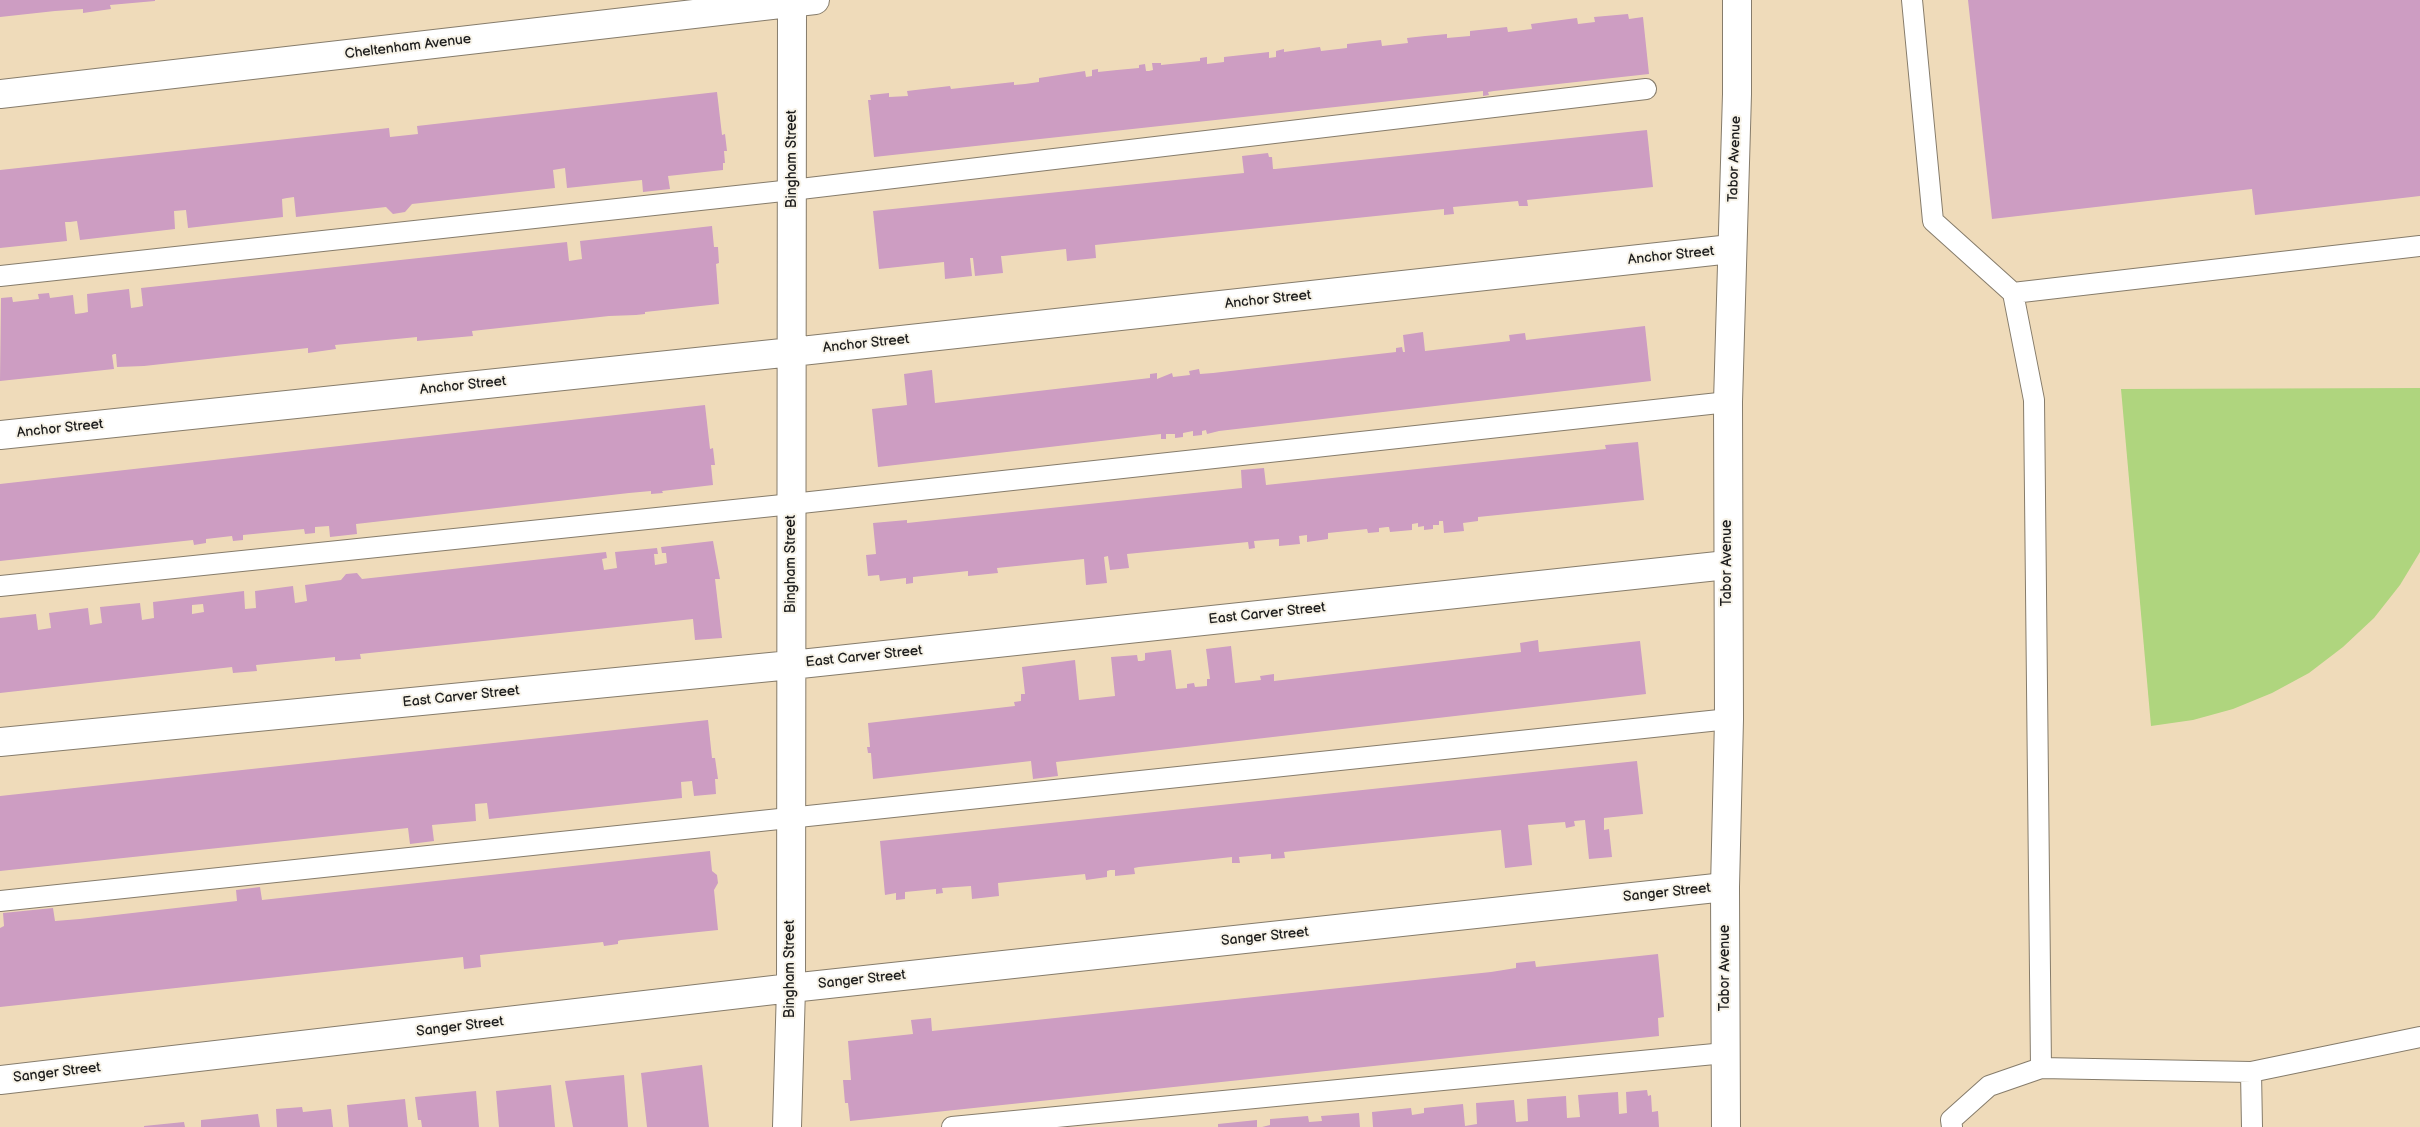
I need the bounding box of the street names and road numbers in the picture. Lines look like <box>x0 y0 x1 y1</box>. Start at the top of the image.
street label: Cheltenham Avenue <box>344 31 472 63</box>
street label: Bingham Street <box>784 110 800 208</box>
street label: Tabor Avenue <box>1725 115 1745 203</box>
street label: Anchor Street <box>1627 243 1715 269</box>
street label: Anchor Street <box>1224 287 1312 313</box>
street label: Anchor Street <box>822 331 910 357</box>
street label: Anchor Street <box>419 373 507 399</box>
street label: Anchor Street <box>16 416 104 442</box>
street label: Bingham Street <box>783 515 799 613</box>
street label: Tabor Avenue <box>1719 520 1735 606</box>
street label: East Carver Street <box>1208 600 1326 628</box>
street label: East Carver Street <box>805 643 923 671</box>
street label: East Carver Street <box>402 683 520 711</box>
street label: Sanger Street <box>1622 880 1712 906</box>
street label: Bingham Street <box>782 920 798 1018</box>
street label: Sanger Street <box>1220 924 1310 950</box>
street label: Tabor Avenue <box>1717 925 1733 1011</box>
street label: Sanger Street <box>817 967 907 993</box>
street label: Sanger Street <box>415 1013 505 1041</box>
street label: Sanger Street <box>12 1059 102 1087</box>

